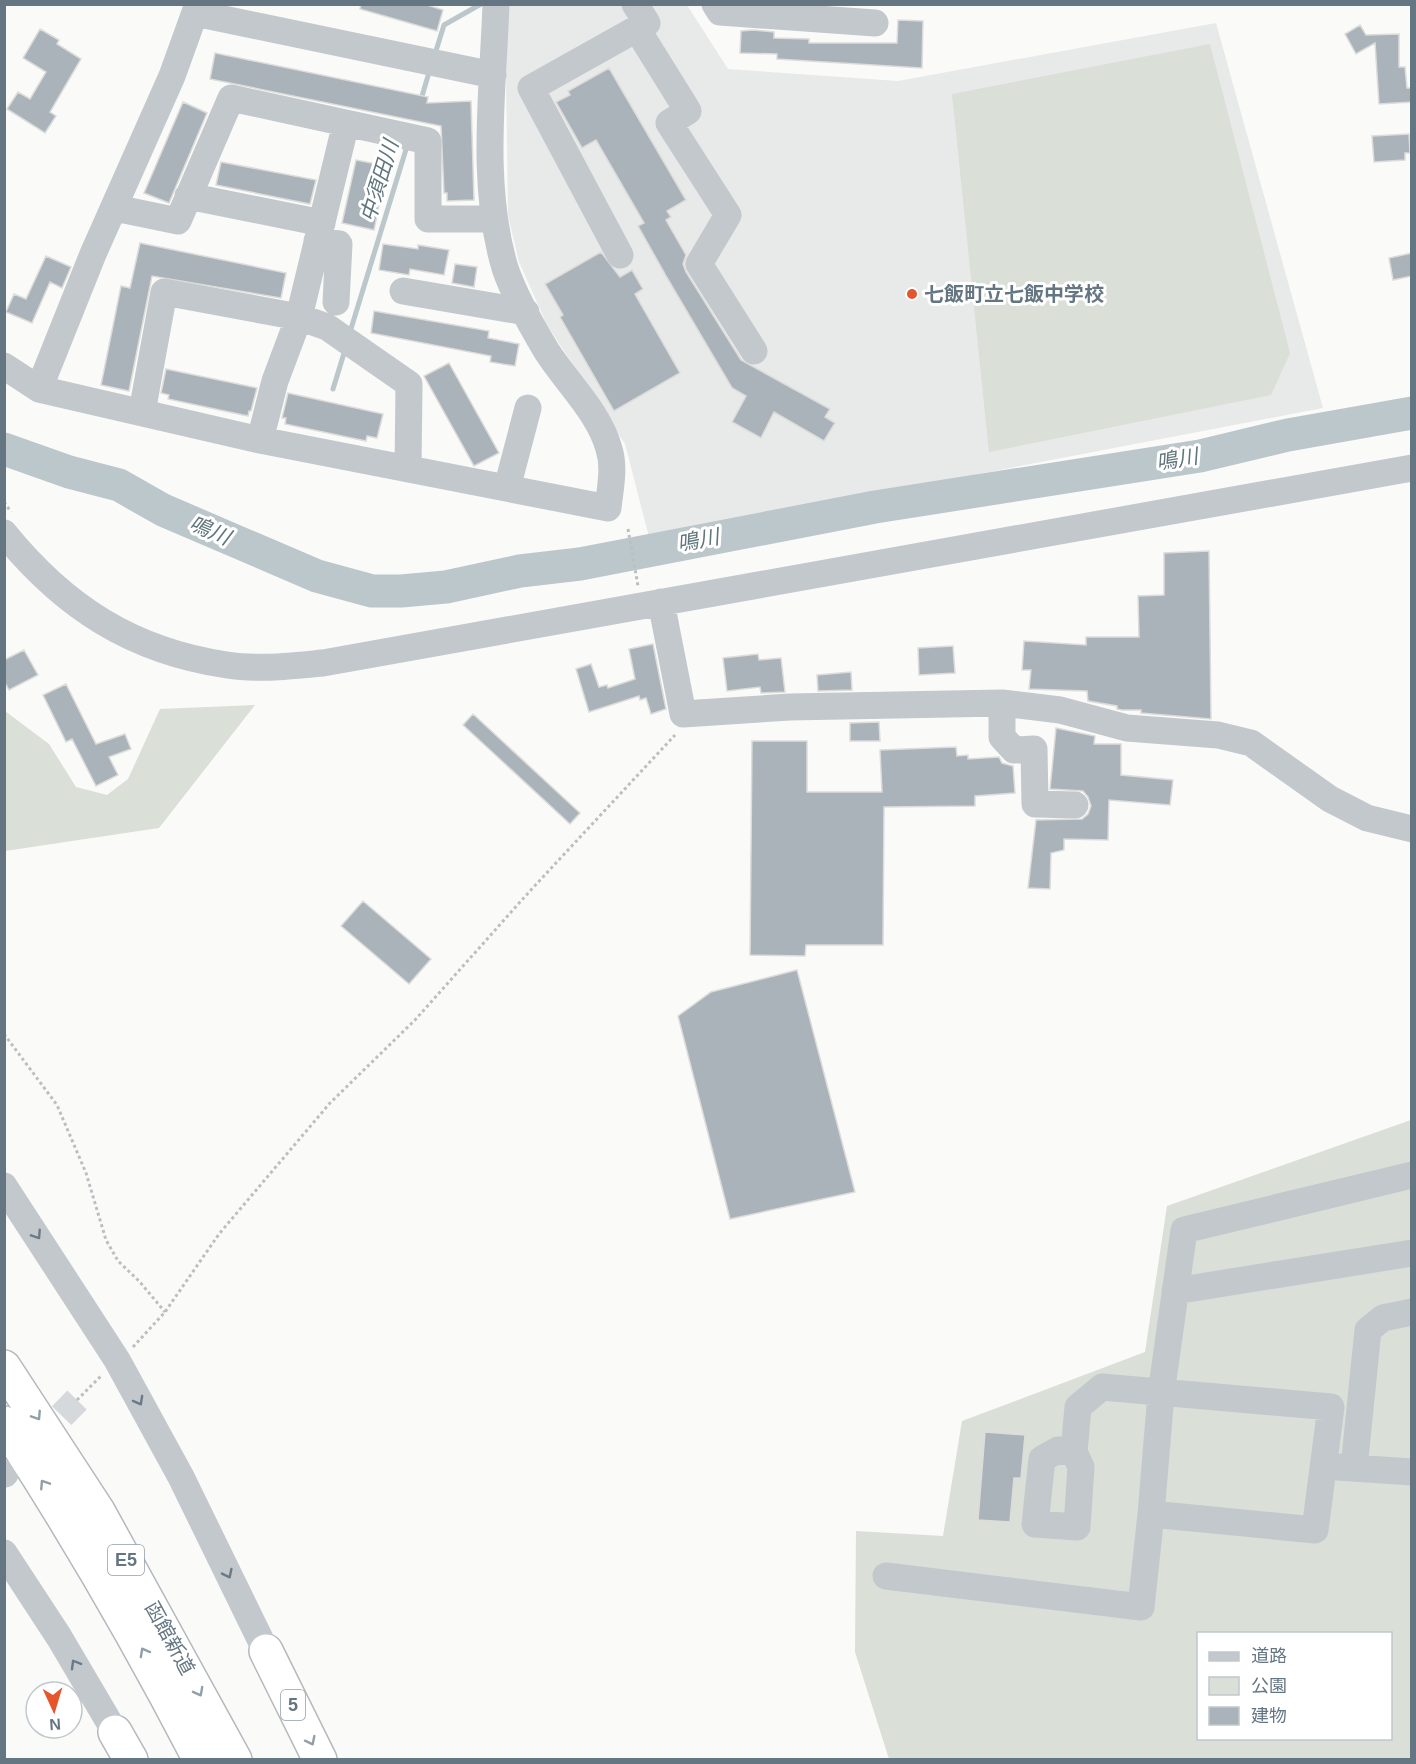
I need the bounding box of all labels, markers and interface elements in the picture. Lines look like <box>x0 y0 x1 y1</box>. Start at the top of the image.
water label: 中須田川 <box>356 136 403 225</box>
place label: 七飯町立七飯中学校 <box>924 283 1104 305</box>
marker: 七飯町立七飯中学校 <box>905 287 919 301</box>
water label: 鳴川 <box>1154 444 1202 474</box>
water label: 鳴川 <box>186 511 236 550</box>
water label: 鳴川 <box>675 524 723 555</box>
one-way arrow <box>30 1228 41 1239</box>
one-way arrow <box>132 1394 143 1405</box>
one-way arrow <box>29 1409 40 1420</box>
one-way arrow <box>40 1480 51 1491</box>
road number: E5 <box>108 1545 144 1575</box>
one-way arrow <box>221 1568 233 1579</box>
street label: 函館新道 <box>141 1598 199 1678</box>
legend <box>1197 1632 1392 1740</box>
text: 道路 <box>1251 1646 1287 1666</box>
one-way arrow <box>139 1648 151 1658</box>
one-way arrow <box>71 1660 82 1670</box>
text: 公園 <box>1251 1676 1287 1696</box>
north arrow <box>24 1680 84 1740</box>
one-way arrow <box>192 1686 203 1697</box>
road number: 5 <box>281 1690 305 1720</box>
text: 建物 <box>1251 1706 1287 1726</box>
text: N <box>49 1716 61 1733</box>
one-way arrow <box>303 1735 315 1746</box>

